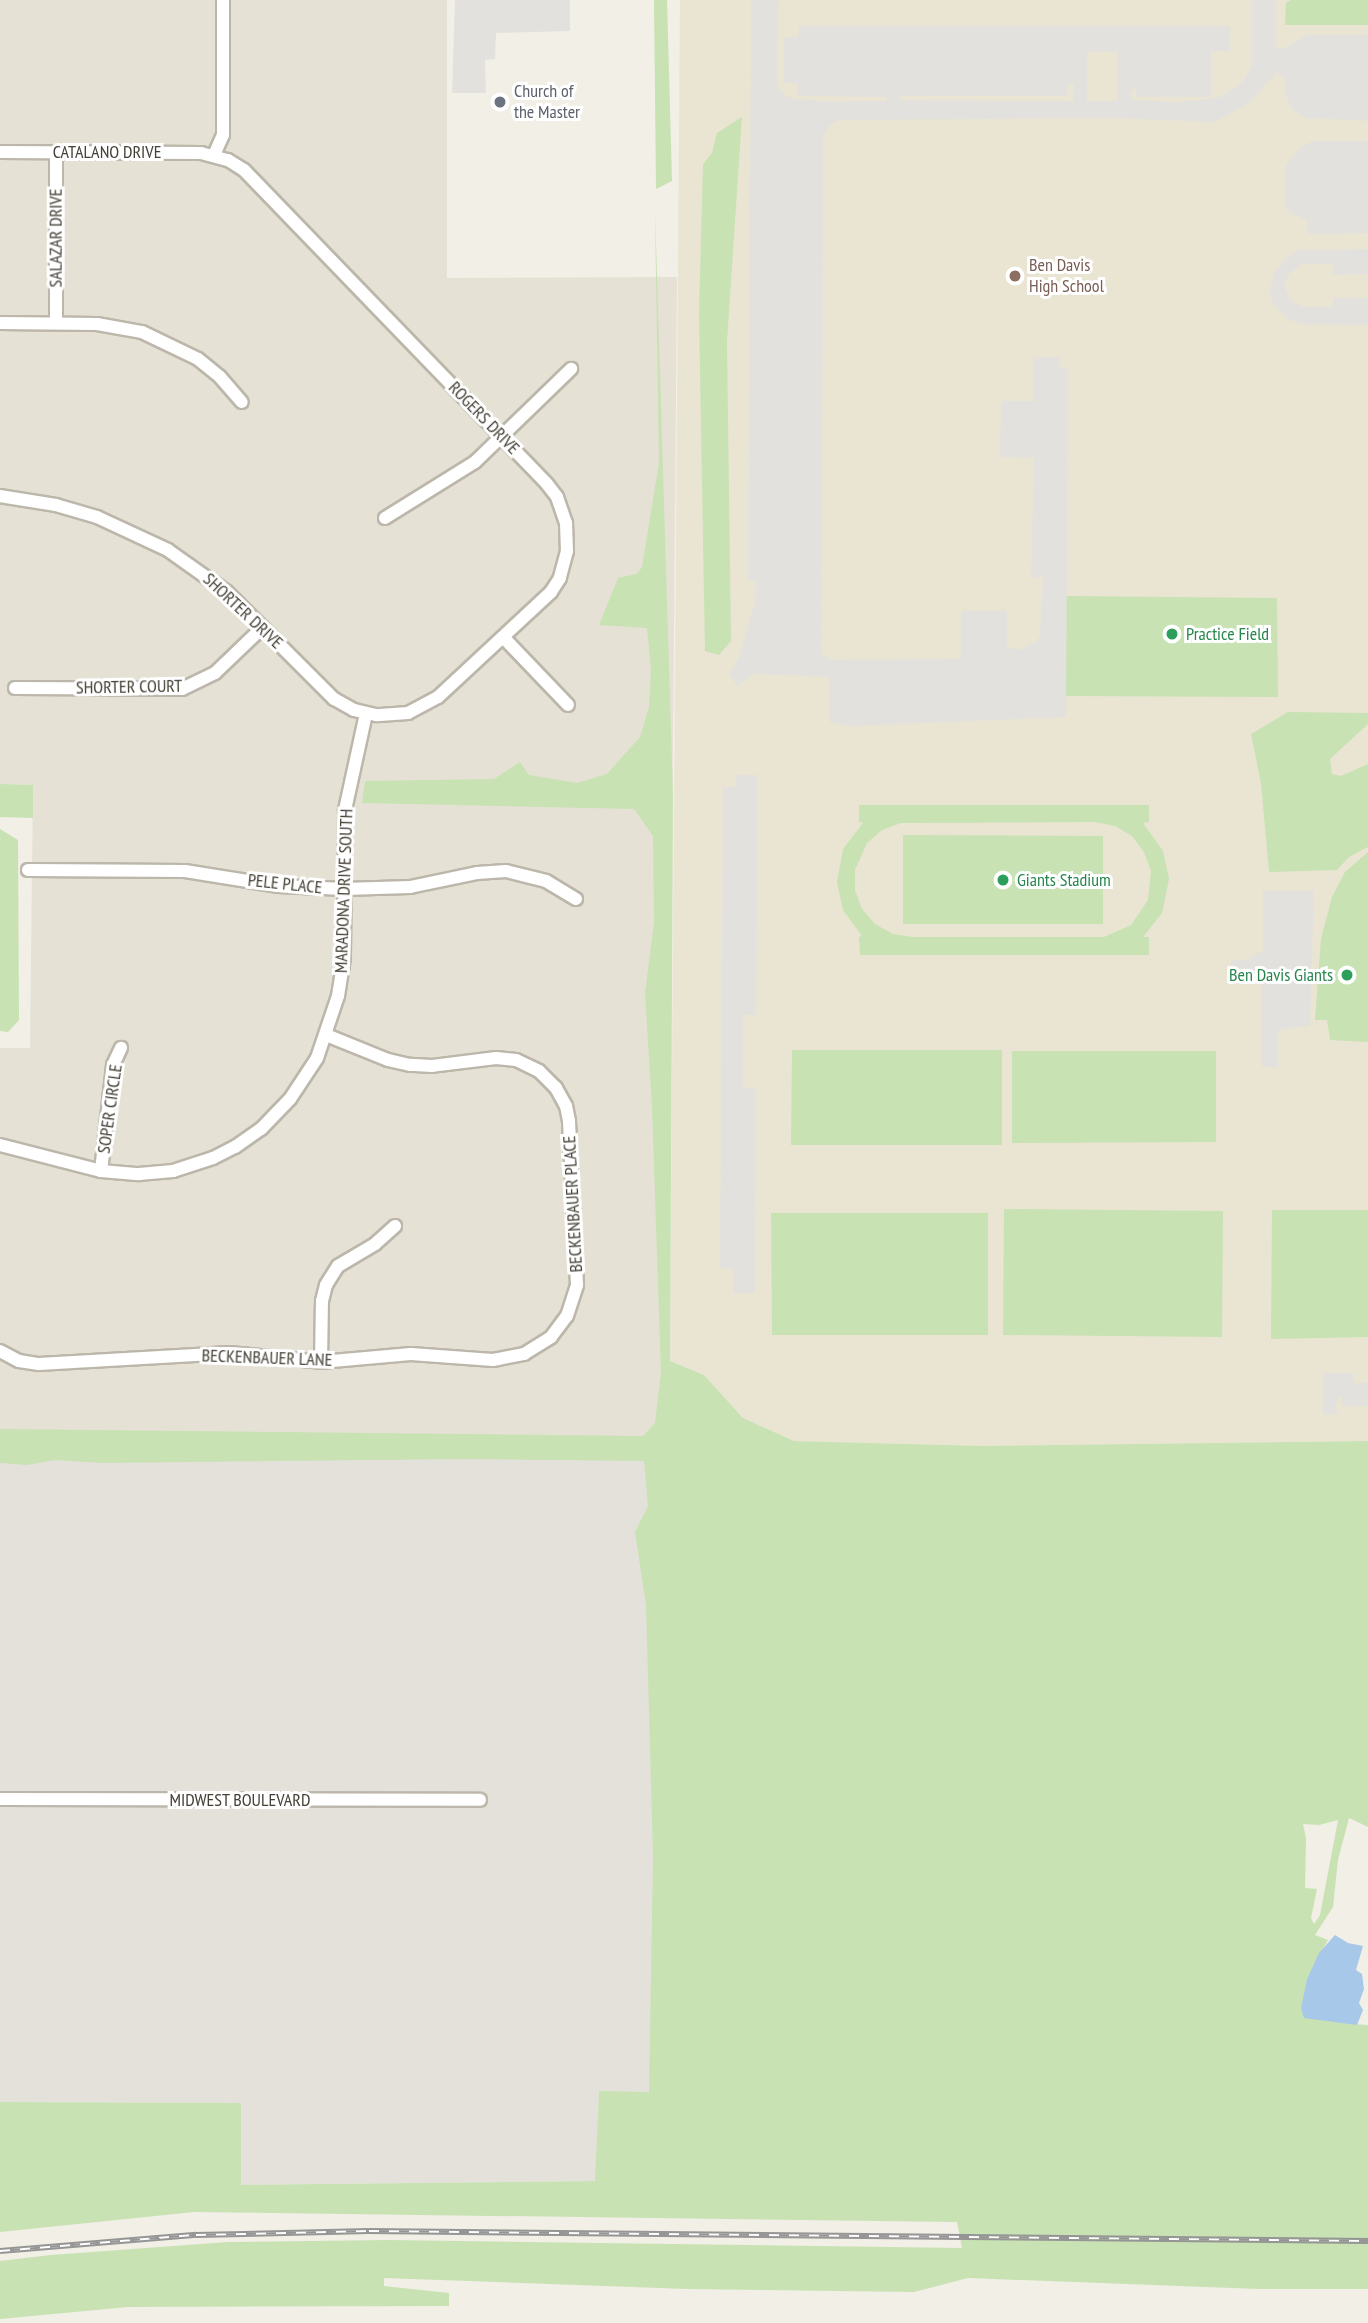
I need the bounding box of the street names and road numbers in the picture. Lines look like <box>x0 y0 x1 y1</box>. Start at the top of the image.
street label: CATALANO DRIVE <box>53 141 161 163</box>
street label: SALAZAR DRIVE <box>45 188 67 288</box>
street label: ROGERS DRIVE <box>444 377 524 459</box>
street label: SHORTER DRIVE <box>198 568 288 654</box>
street label: SHORTER COURT <box>76 675 182 699</box>
street label: MARADONA DRIVE SOUTH <box>330 808 358 974</box>
street label: PELE PLACE <box>247 869 323 899</box>
street label: SOPER CIRCLE <box>93 1063 127 1155</box>
street label: BECKENBAUER PLACE <box>559 1135 587 1273</box>
street label: BECKENBAUER LANE <box>201 1345 333 1371</box>
street label: MIDWEST BOULEVARD <box>169 1789 311 1811</box>

